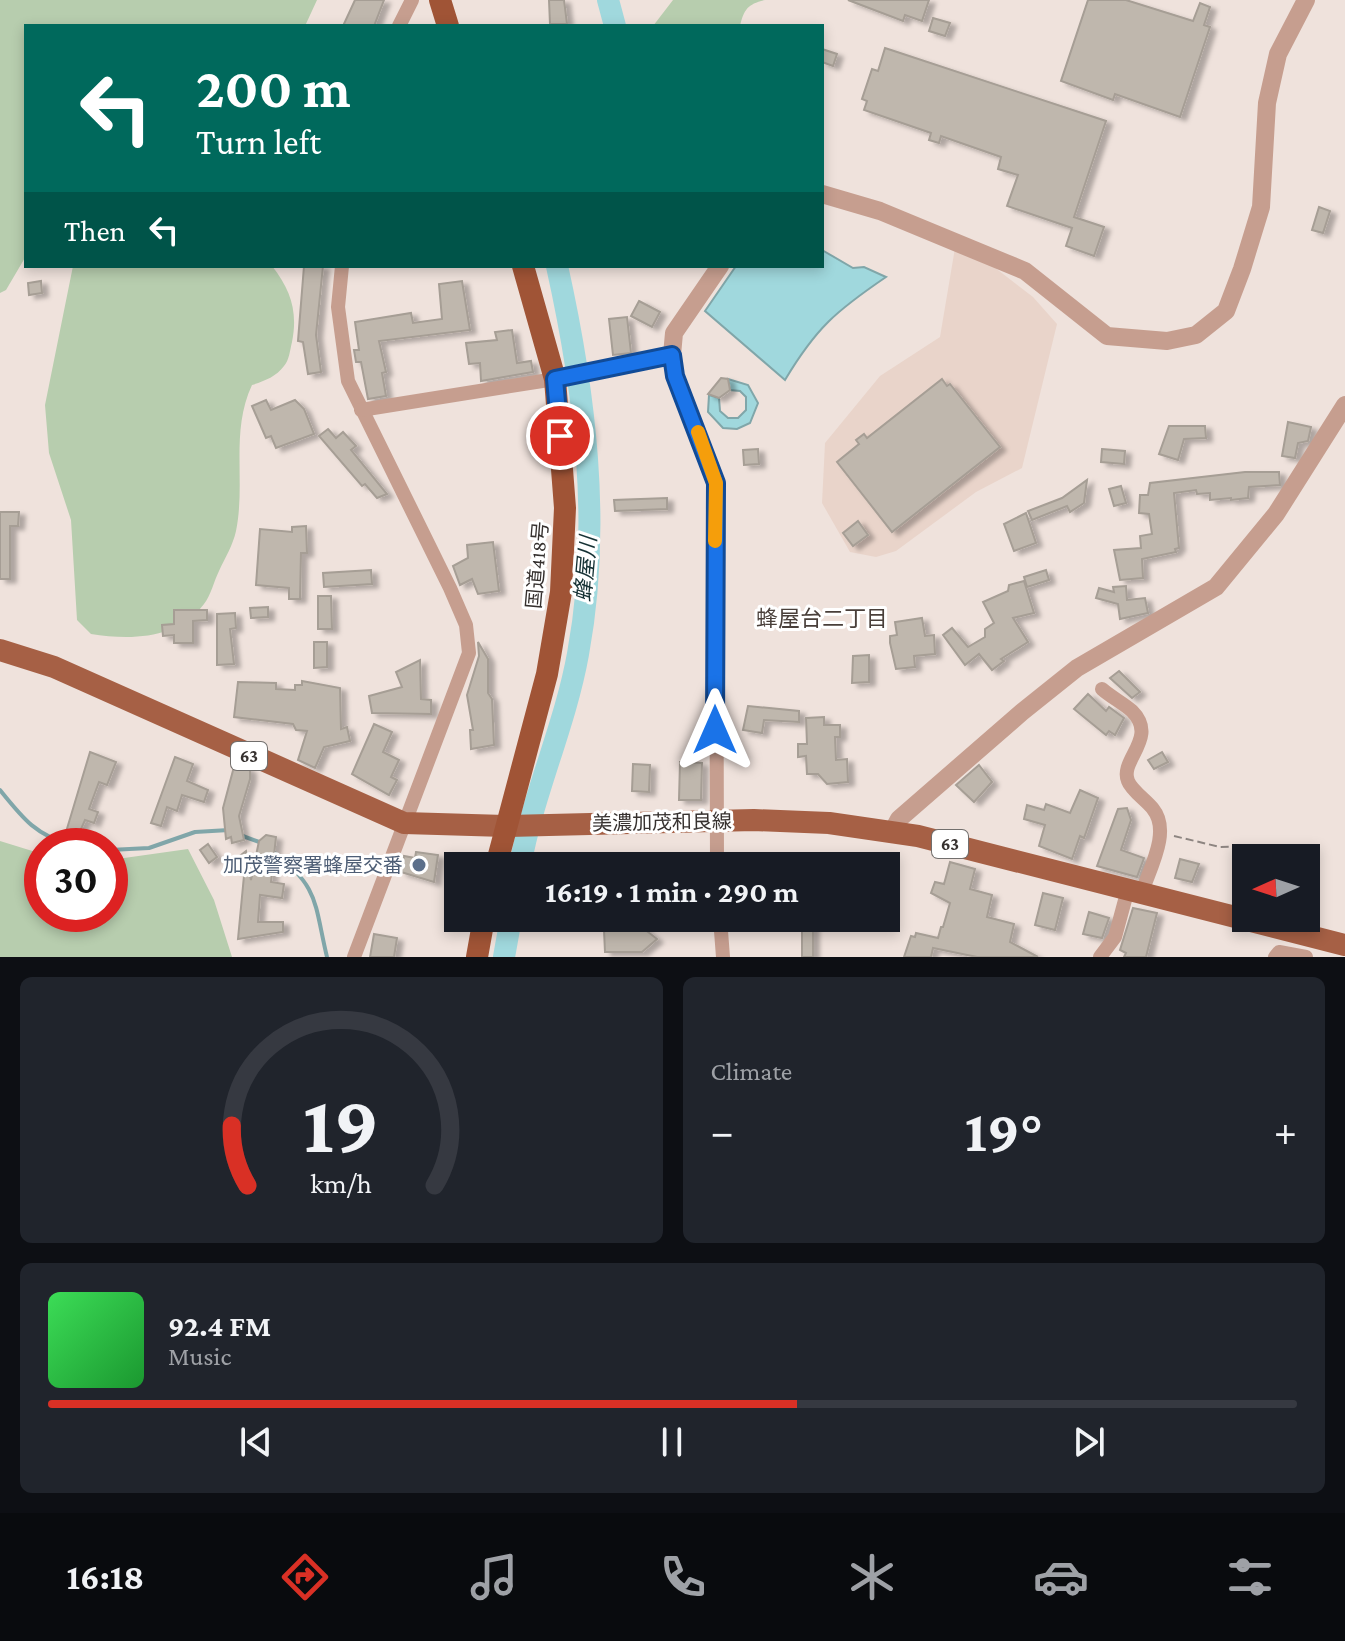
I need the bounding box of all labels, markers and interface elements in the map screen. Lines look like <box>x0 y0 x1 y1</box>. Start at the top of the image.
icon: left <box>64 56 168 160</box>
text: 200 m <box>196 57 351 119</box>
text: Turn left <box>196 122 321 162</box>
icon: left <box>142 208 186 252</box>
text: Then <box>64 214 126 247</box>
pin <box>526 402 594 470</box>
icon: arrive <box>538 414 582 458</box>
street label: 国道418号 <box>522 520 552 610</box>
water label: 蜂屋川 <box>570 533 601 603</box>
district label: 蜂屋台二丁目 <box>756 606 888 631</box>
position arrow <box>673 688 757 772</box>
road number: 63 <box>231 742 267 770</box>
street label: 美濃加茂和良線 <box>592 810 732 834</box>
speed limit sign: 30 <box>24 828 128 932</box>
road number: 63 <box>932 830 968 858</box>
north arrow <box>1232 844 1320 932</box>
map controls <box>1232 844 1320 932</box>
place label: 加茂警察署蜂屋交番 <box>223 854 403 876</box>
marker: 加茂警察署蜂屋交番 <box>410 856 428 874</box>
text: 16:19 · 1 min · 290 m <box>545 875 799 908</box>
text: Climate <box>711 1057 792 1086</box>
text: 19 <box>303 1077 380 1170</box>
text: 19° <box>964 1097 1043 1164</box>
text: − <box>711 1107 734 1155</box>
text: + <box>1274 1107 1297 1155</box>
text: km/h <box>310 1167 372 1199</box>
text: 92.4 FM <box>168 1309 271 1342</box>
text: Music <box>168 1342 231 1371</box>
icon: previous <box>234 1420 278 1464</box>
icon: pause <box>650 1420 694 1464</box>
icon: next <box>1067 1420 1111 1464</box>
icon: directions <box>277 1549 333 1605</box>
icon: music <box>466 1549 522 1605</box>
icon: phone <box>655 1549 711 1605</box>
icon: climate <box>844 1549 900 1605</box>
icon: car <box>1033 1549 1089 1605</box>
icon: filters <box>1222 1549 1278 1605</box>
text: 16:18 <box>67 1557 144 1597</box>

